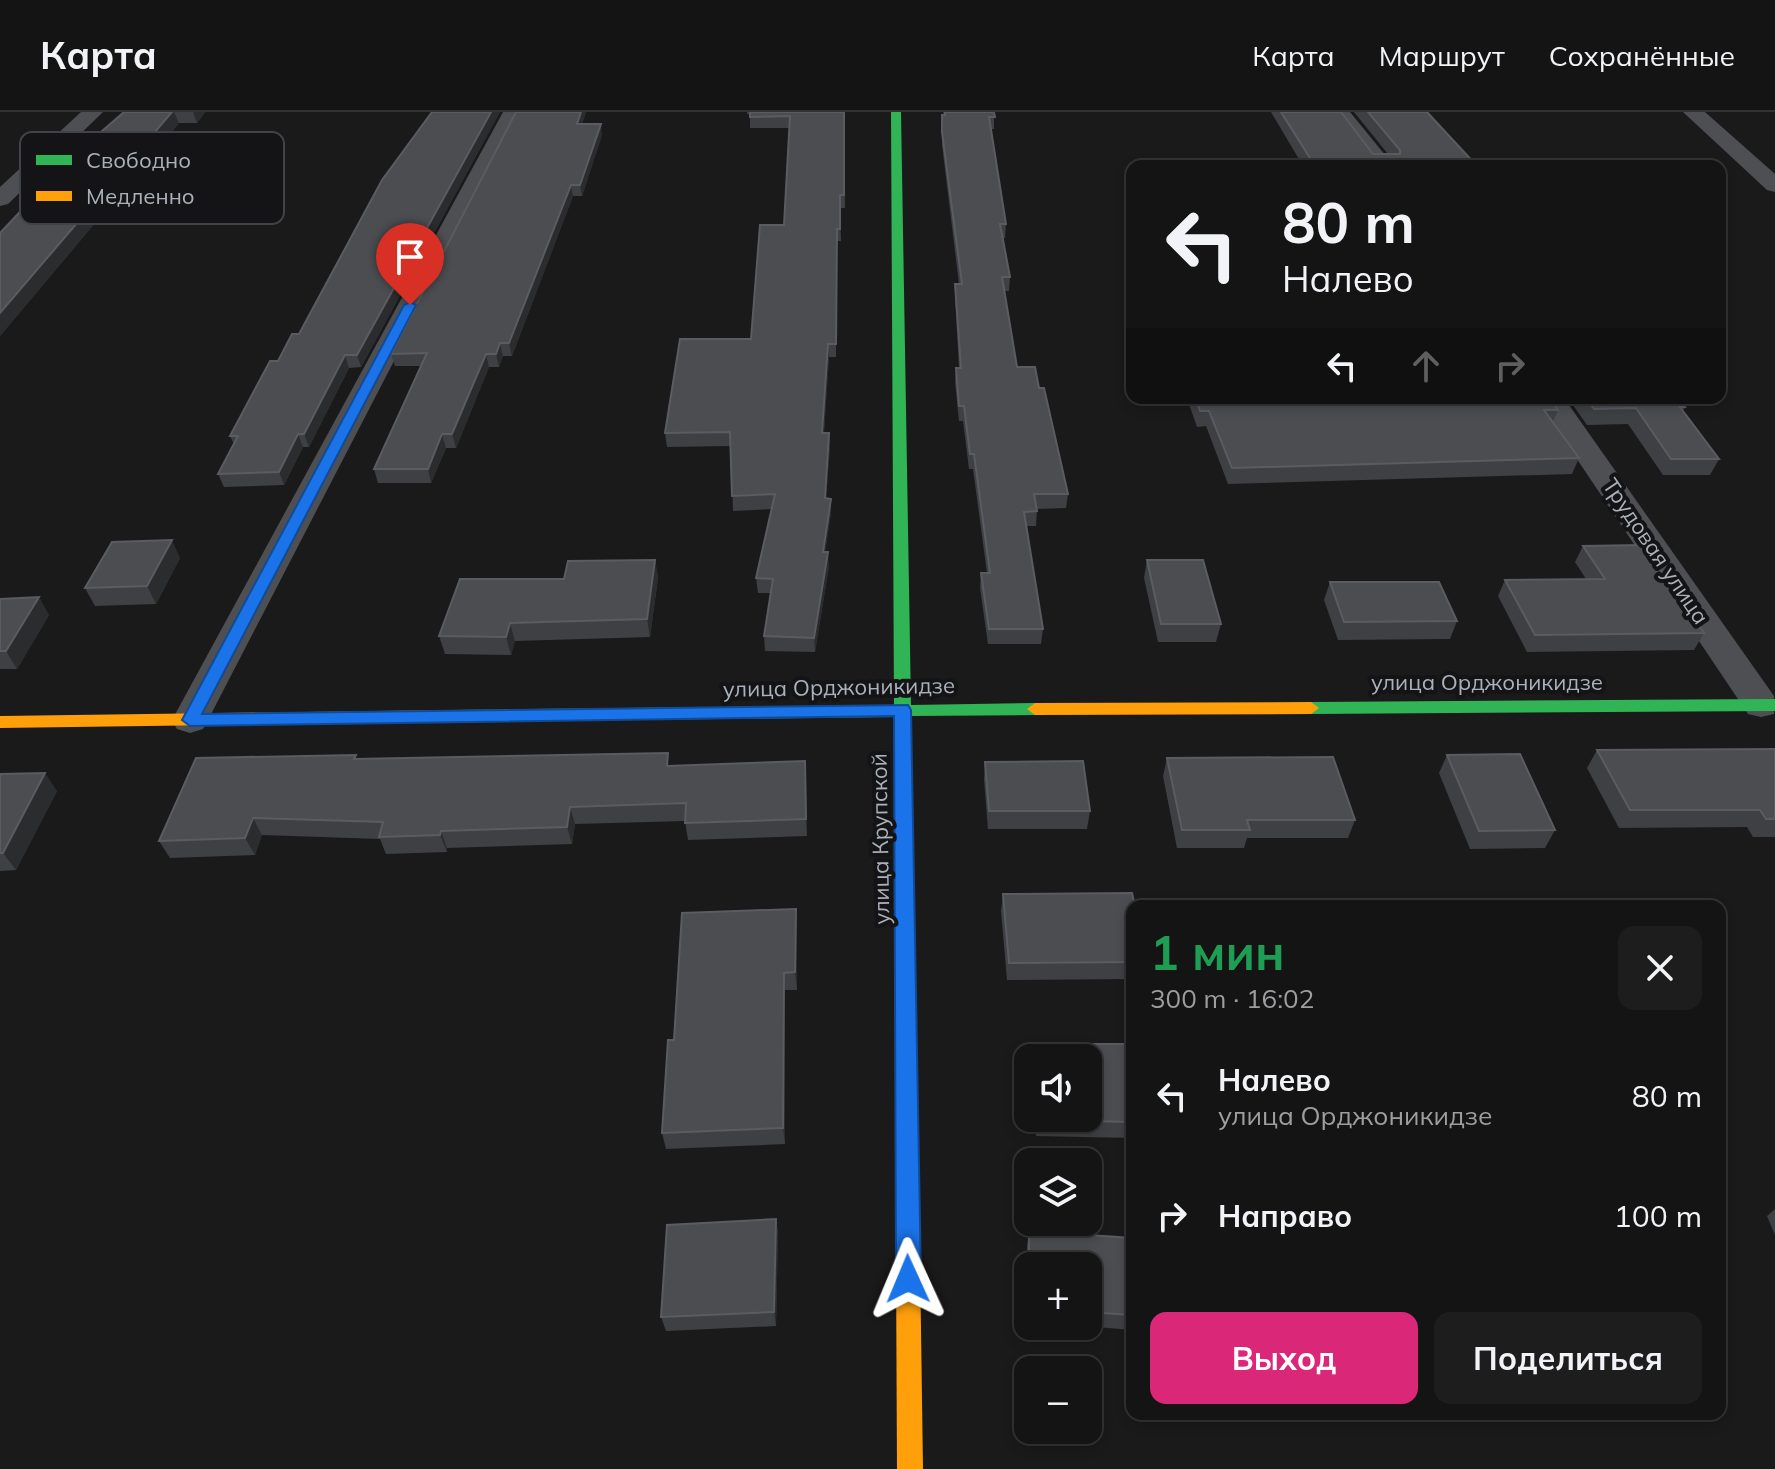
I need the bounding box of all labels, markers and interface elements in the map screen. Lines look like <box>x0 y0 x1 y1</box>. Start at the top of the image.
text: Карта <box>40 31 157 79</box>
text: Карта <box>1252 38 1335 73</box>
text: Маршрут <box>1379 38 1505 73</box>
text: Сохранённые <box>1549 38 1735 73</box>
legend <box>20 132 284 224</box>
text: Свободно <box>86 146 191 174</box>
text: Медленно <box>86 182 195 210</box>
text: 80 m <box>1282 187 1415 257</box>
icon: left <box>1150 192 1254 296</box>
pin <box>376 223 444 305</box>
icon: arrive <box>388 235 432 279</box>
text: Налево <box>1282 256 1414 301</box>
icon: left <box>1320 344 1364 388</box>
icon: ahead <box>1404 344 1448 388</box>
icon: right <box>1488 344 1532 388</box>
street label: Трудовая улица <box>1597 473 1715 629</box>
street label: улица Орджоникидзе <box>1371 668 1603 696</box>
street label: улица Орджоникидзе <box>723 671 955 703</box>
street label: улица Крупской <box>865 753 895 925</box>
text: 1 мин <box>1150 922 1285 982</box>
button: close <box>1618 926 1702 1010</box>
text: 300 m · 16:02 <box>1150 982 1314 1015</box>
map controls <box>1014 1044 1102 1444</box>
button: sound <box>1014 1044 1102 1132</box>
text: Налево <box>1218 1061 1331 1099</box>
icon: left <box>1150 1074 1194 1118</box>
text: 80 m <box>1632 1077 1702 1115</box>
text: улица Орджоникидзе <box>1218 1099 1492 1132</box>
button: layers <box>1014 1148 1102 1236</box>
icon: right <box>1150 1194 1194 1238</box>
text: Направо <box>1218 1197 1352 1235</box>
text: 100 m <box>1614 1197 1702 1235</box>
position arrow <box>866 1237 950 1321</box>
button: + <box>1014 1252 1102 1340</box>
button: Выход <box>1150 1312 1418 1404</box>
button: Поделиться <box>1434 1312 1702 1404</box>
button: − <box>1014 1356 1102 1444</box>

